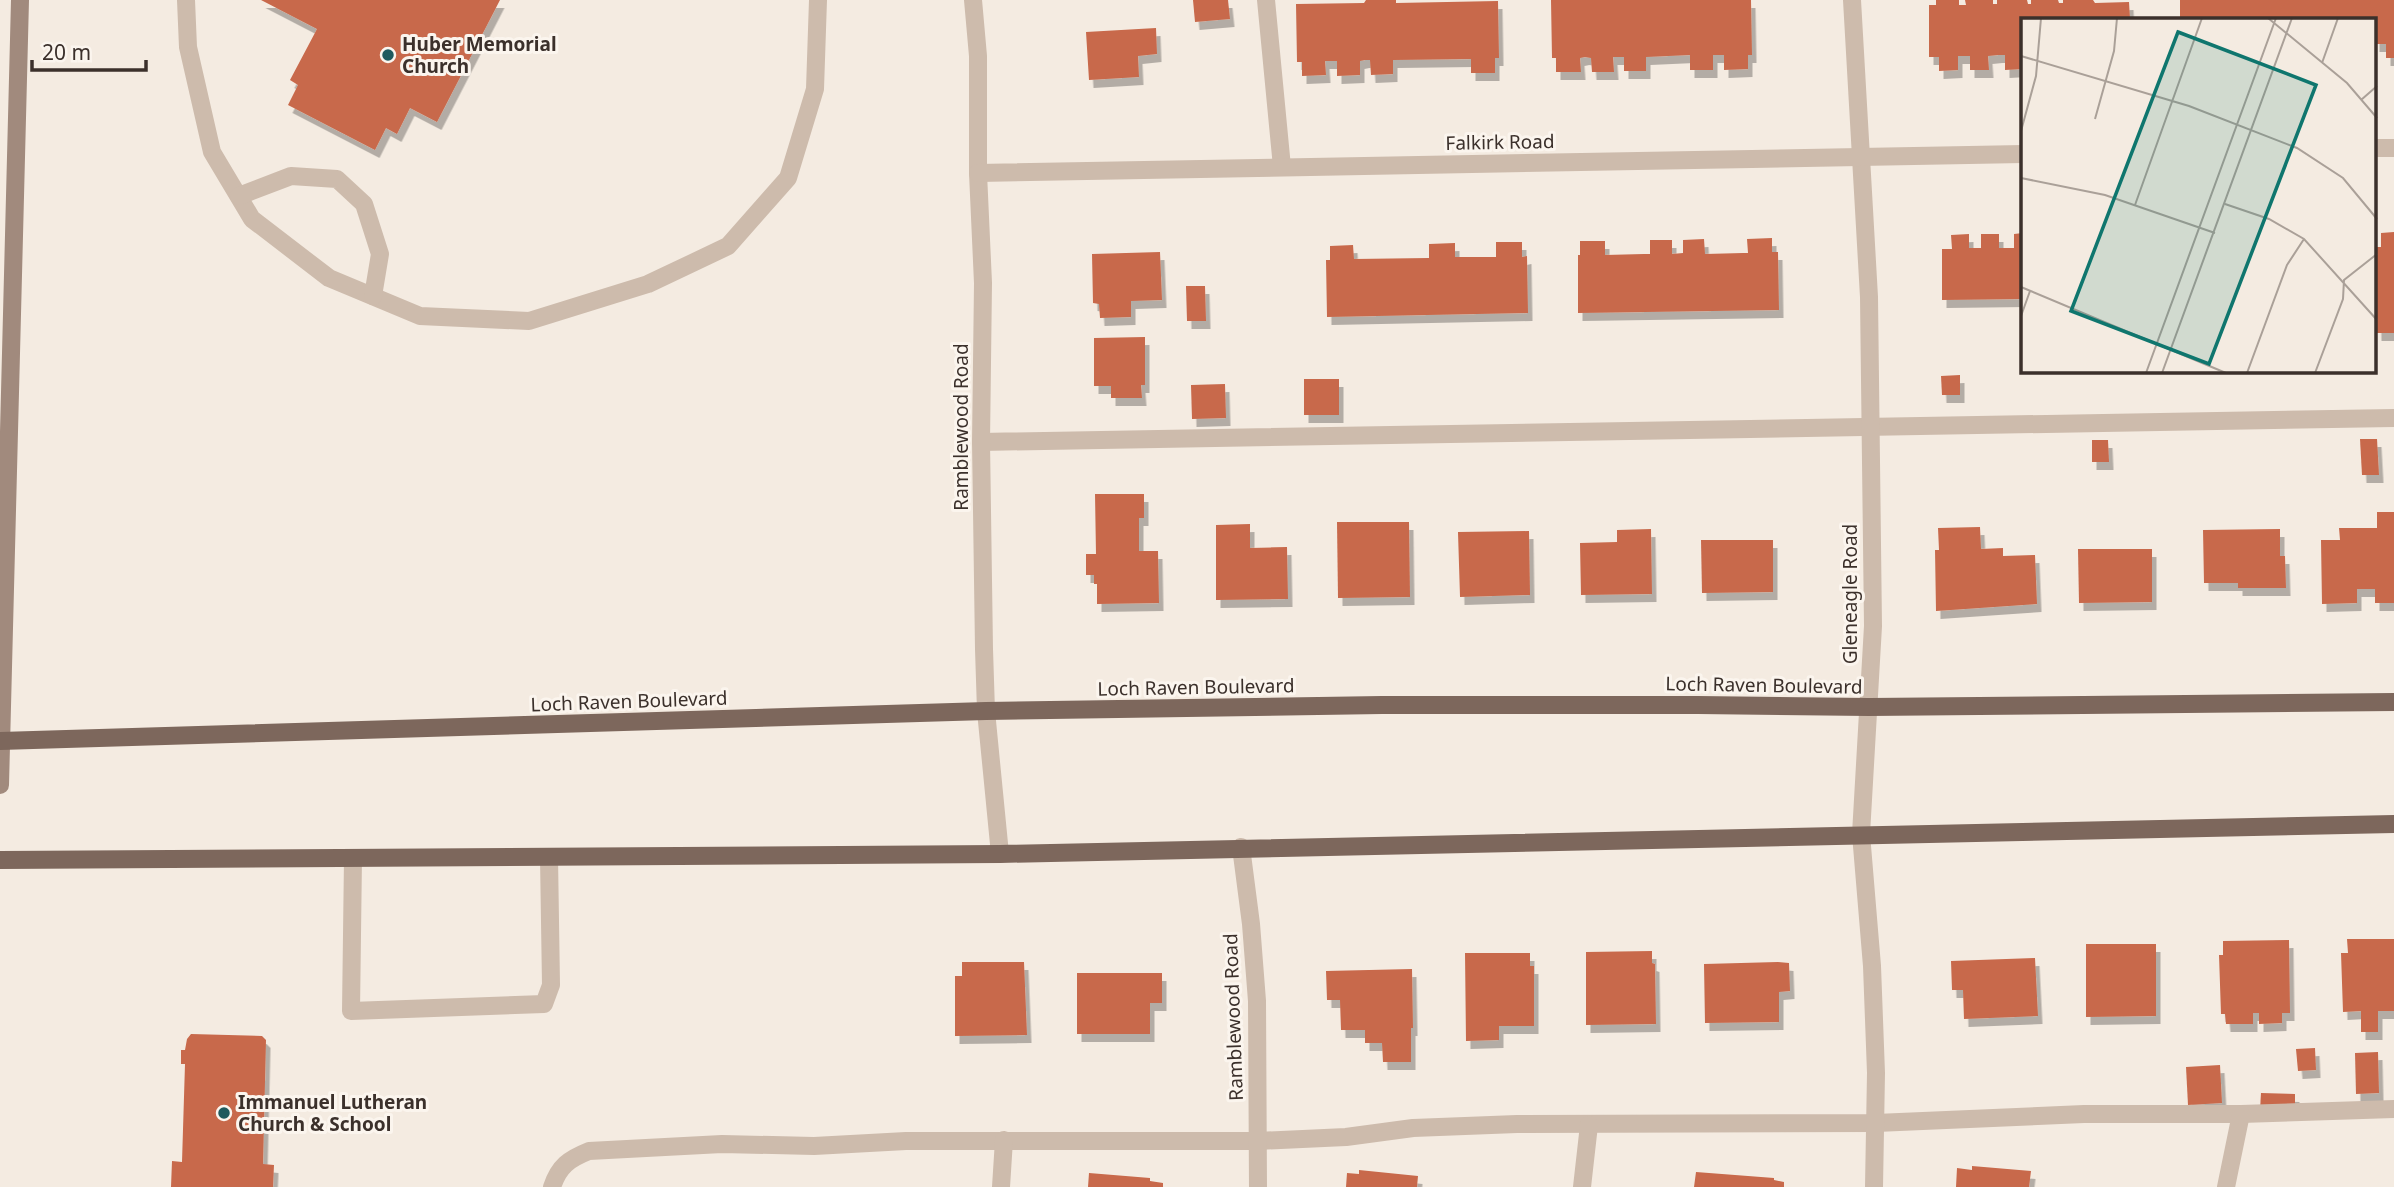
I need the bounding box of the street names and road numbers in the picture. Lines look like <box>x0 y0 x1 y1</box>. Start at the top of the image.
street label: Falkirk Road <box>1445 128 1555 156</box>
street label: Ramblewood Road <box>948 343 974 511</box>
street label: Gleneagle Road <box>1837 524 1863 664</box>
street label: Loch Raven Boulevard <box>1665 670 1863 700</box>
street label: Loch Raven Boulevard <box>1097 672 1295 702</box>
street label: Loch Raven Boulevard <box>530 685 728 717</box>
street label: Ramblewood Road <box>1217 933 1249 1101</box>

